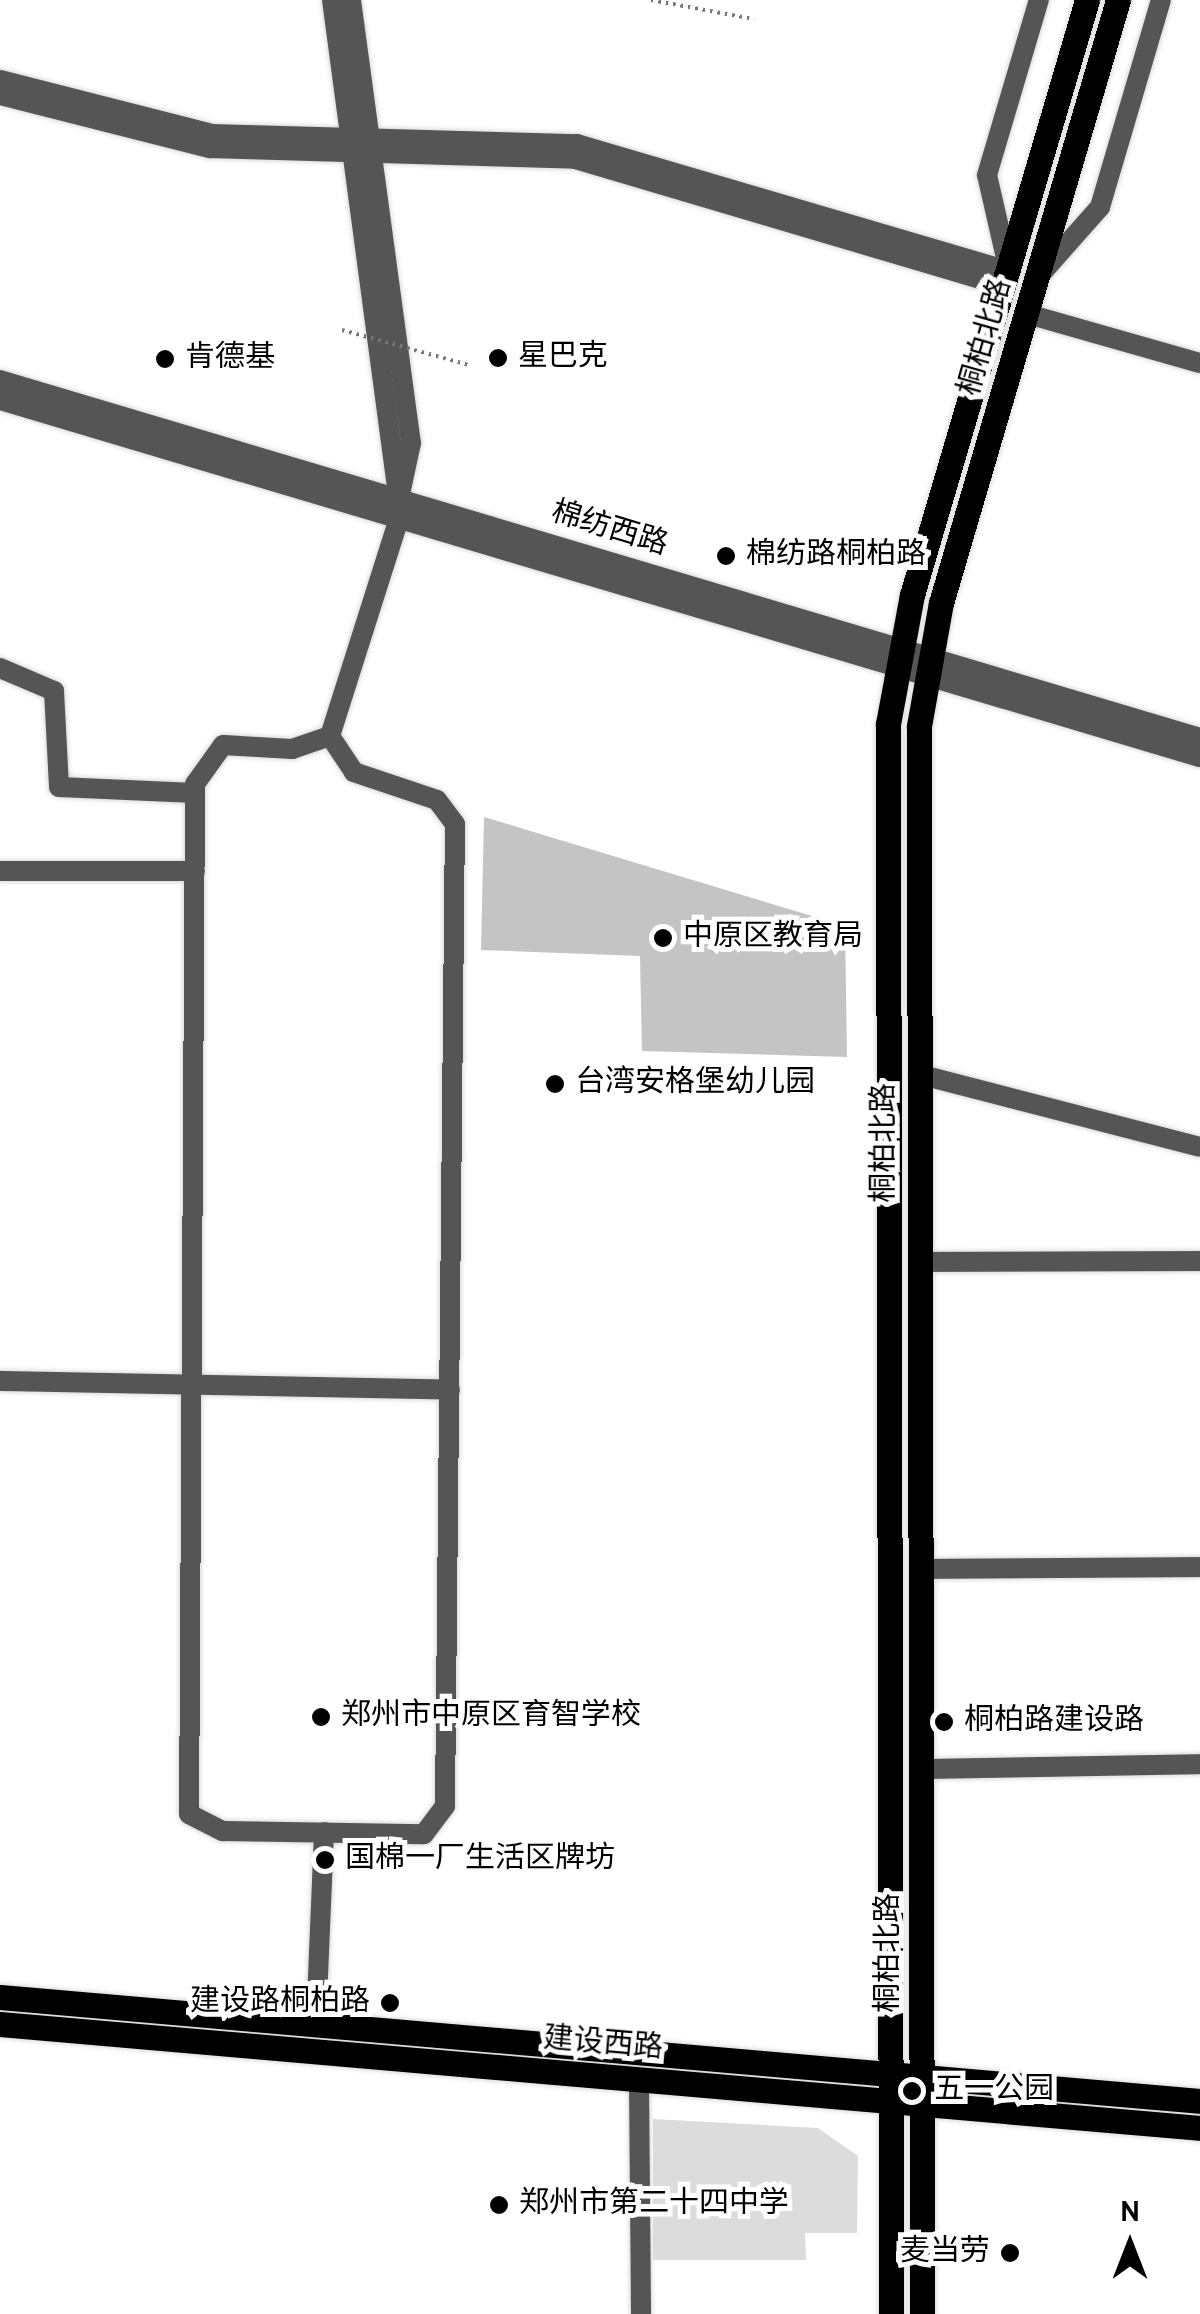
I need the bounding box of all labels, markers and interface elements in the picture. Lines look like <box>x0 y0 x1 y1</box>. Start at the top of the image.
street label: 桐柏北路 <box>953 275 1021 401</box>
place label: 星巴克 <box>518 340 608 376</box>
place label: 肯德基 <box>185 341 275 377</box>
marker: 星巴克 <box>487 347 509 369</box>
marker: 肯德基 <box>154 348 176 370</box>
street label: 棉纺西路 <box>546 495 672 565</box>
place label: 棉纺路桐柏路 <box>746 538 926 574</box>
marker: 棉纺路桐柏路 <box>715 545 737 567</box>
place label: 中原区教育局 <box>683 920 863 956</box>
marker: 中原区教育局 <box>652 927 674 949</box>
place label: 台湾安格堡幼儿园 <box>575 1066 815 1102</box>
marker: 台湾安格堡幼儿园 <box>544 1073 566 1095</box>
street label: 桐柏北路 <box>868 1083 904 1203</box>
place label: 郑州市中原区育智学校 <box>341 1699 641 1735</box>
place label: 桐柏路建设路 <box>964 1704 1144 1740</box>
marker: 郑州市中原区育智学校 <box>310 1706 332 1728</box>
marker: 桐柏路建设路 <box>933 1711 955 1733</box>
place label: 国棉一厂生活区牌坊 <box>345 1842 615 1878</box>
marker: 国棉一厂生活区牌坊 <box>314 1849 336 1871</box>
street label: 桐柏北路 <box>872 1893 908 2013</box>
place label: 建设路桐柏路 <box>190 1985 370 2021</box>
marker: 建设路桐柏路 <box>379 1992 401 2014</box>
street label: 建设西路 <box>542 2022 664 2068</box>
place label: 五一公园 <box>934 2073 1054 2109</box>
marker: 五一公园 <box>899 2078 925 2104</box>
place label: 郑州市第二十四中学 <box>519 2187 789 2223</box>
marker: 郑州市第二十四中学 <box>488 2194 510 2216</box>
north arrow <box>1080 2194 1180 2294</box>
text: N <box>1120 2196 1140 2232</box>
place label: 麦当劳 <box>900 2235 990 2271</box>
marker: 麦当劳 <box>999 2242 1021 2264</box>

